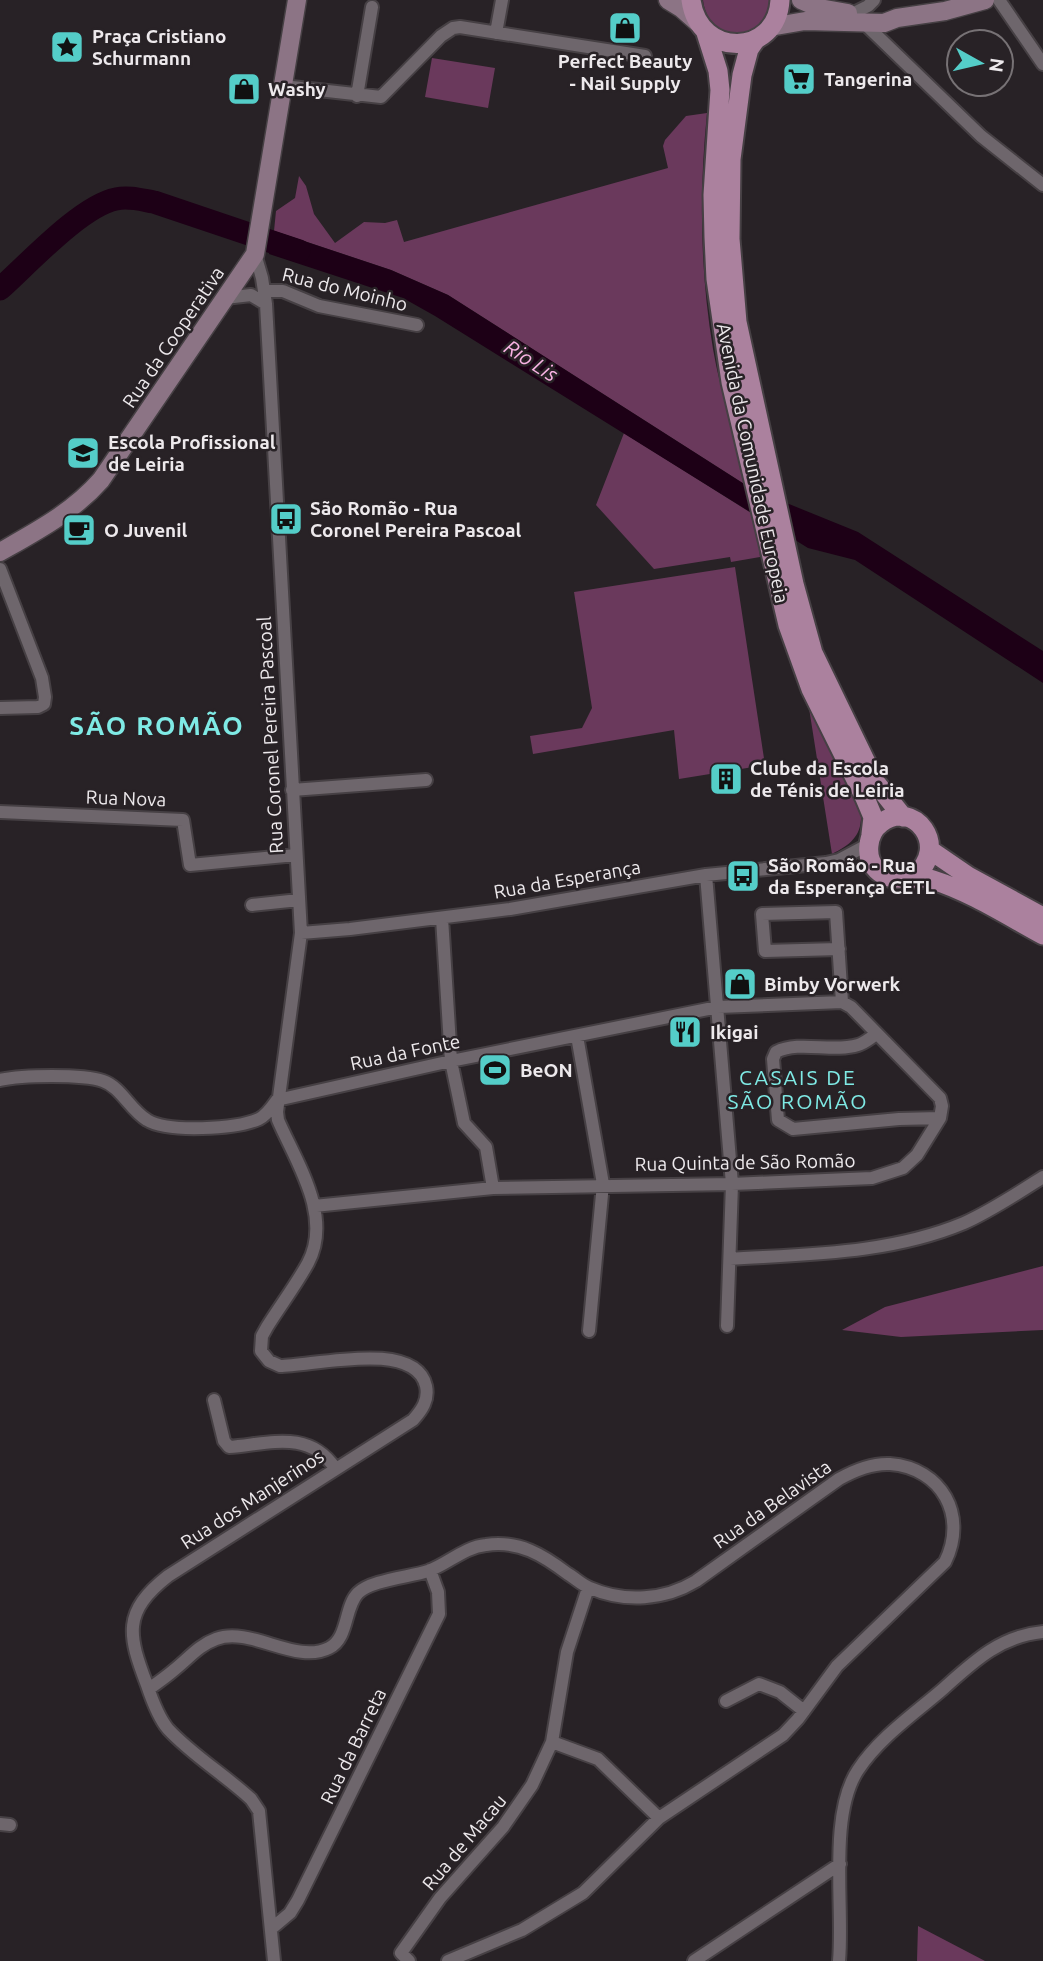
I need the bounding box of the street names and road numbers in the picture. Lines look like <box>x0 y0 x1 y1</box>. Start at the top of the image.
street label: Rua da Cooperativa <box>118 262 228 412</box>
street label: Rua do Moinho <box>280 263 410 315</box>
street label: Avenida da Comunidade Europeia <box>713 321 793 605</box>
street label: Rua Coronel Pereira Pascoal <box>253 616 287 854</box>
street label: Rua Nova <box>85 786 167 810</box>
street label: Rua da Esperança <box>492 855 642 903</box>
street label: Rua da Fonte <box>348 1030 462 1074</box>
street label: Rua Quinta de São Romão <box>634 1149 856 1175</box>
street label: Rua dos Manjerinos <box>176 1445 328 1553</box>
street label: Rua da Belavista <box>709 1455 835 1553</box>
street label: Rua da Barreta <box>316 1685 390 1807</box>
street label: Rua de Macau <box>418 1790 510 1894</box>

